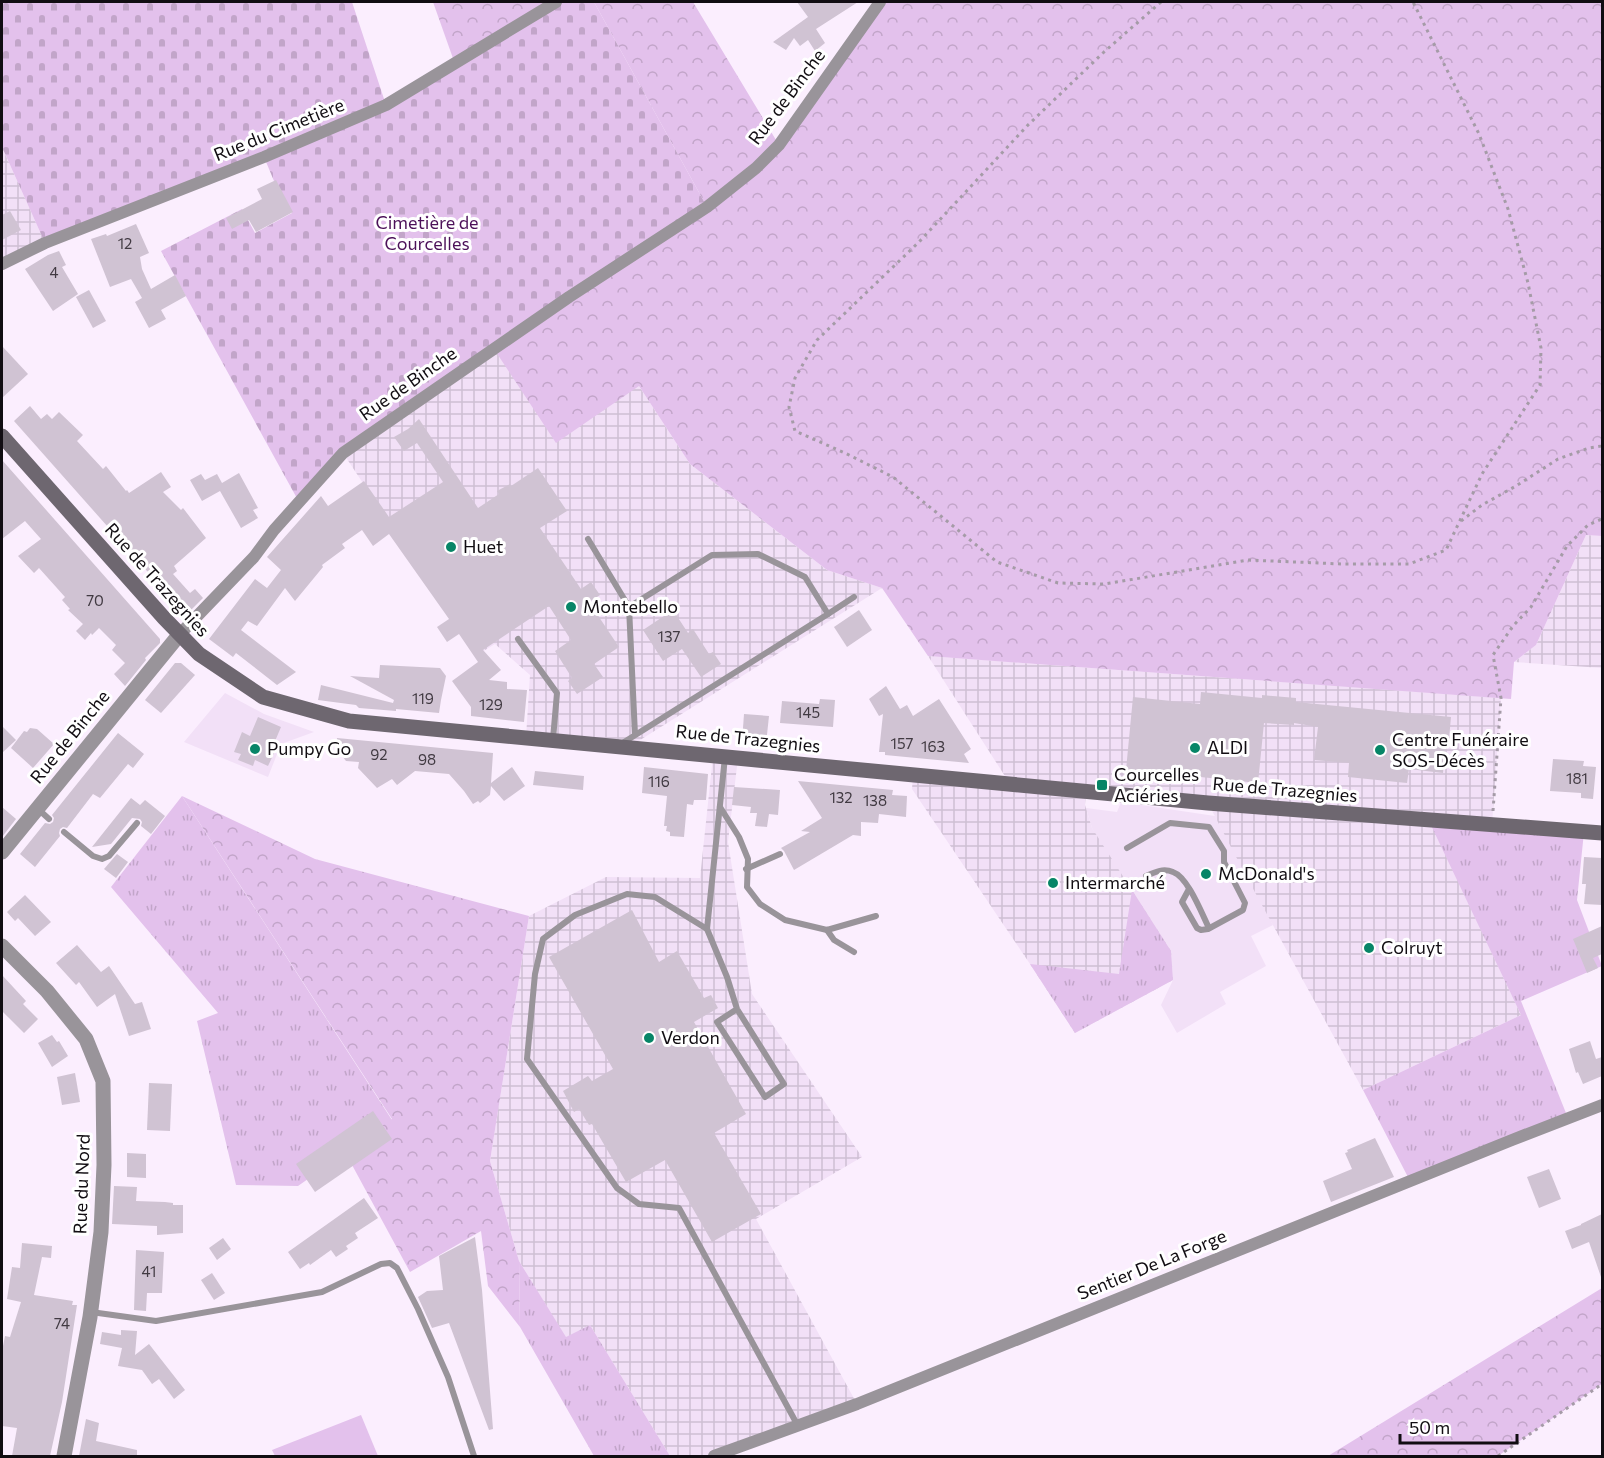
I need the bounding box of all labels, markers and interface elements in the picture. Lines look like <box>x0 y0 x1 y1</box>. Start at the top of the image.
street label: Rue de Binche <box>743 44 829 148</box>
street label: Rue du Cimetière <box>210 93 347 165</box>
park label: Cimetière de Courcelles <box>375 211 479 254</box>
house number: 12 <box>118 234 132 252</box>
house number: 4 <box>50 263 59 281</box>
street label: Rue de Binche <box>355 342 460 425</box>
street label: Rue de Trazegnies <box>101 518 215 641</box>
place label: Huet <box>463 535 503 557</box>
marker: Huet <box>444 540 458 554</box>
house number: 70 <box>86 591 104 609</box>
place label: Montebello <box>583 595 678 617</box>
marker: Montebello <box>564 600 578 614</box>
house number: 137 <box>658 627 680 645</box>
street label: Rue de Binche <box>25 685 114 787</box>
house number: 119 <box>412 689 434 707</box>
house number: 129 <box>479 695 503 713</box>
house number: 145 <box>796 703 820 721</box>
street label: Rue de Trazegnies <box>675 719 822 757</box>
place label: Centre Funéraire SOS-Décès <box>1392 728 1529 771</box>
house number: 157 <box>891 734 914 752</box>
place label: ALDI <box>1207 736 1248 758</box>
place label: Pumpy Go <box>267 737 351 759</box>
house number: 163 <box>921 737 945 755</box>
marker: ALDI <box>1188 741 1202 755</box>
marker: Pumpy Go <box>248 742 262 756</box>
marker: Centre Funéraire SOS-Décès <box>1373 743 1387 757</box>
house number: 92 <box>370 745 388 763</box>
house number: 98 <box>418 750 436 768</box>
place label: Courcelles Aciéries <box>1114 763 1199 806</box>
house number: 181 <box>1566 769 1588 787</box>
house number: 116 <box>648 772 670 790</box>
street label: Rue de Trazegnies <box>1212 772 1359 806</box>
marker: Courcelles Aciéries <box>1095 778 1109 792</box>
house number: 132 <box>829 788 853 806</box>
house number: 138 <box>863 791 887 809</box>
place label: McDonald's <box>1218 862 1315 884</box>
marker: McDonald's <box>1199 867 1213 881</box>
place label: Intermarché <box>1065 871 1165 893</box>
marker: Intermarché <box>1046 876 1060 890</box>
place label: Colruyt <box>1381 936 1443 958</box>
marker: Colruyt <box>1362 941 1376 955</box>
place label: Verdon <box>661 1026 720 1048</box>
marker: Verdon <box>642 1031 656 1045</box>
street label: Rue du Nord <box>68 1133 94 1235</box>
street label: Sentier De La Forge <box>1074 1224 1229 1304</box>
house number: 41 <box>142 1262 156 1280</box>
house number: 74 <box>54 1314 70 1332</box>
scale bar <box>1400 1407 1517 1445</box>
text: 50 m <box>1409 1416 1450 1438</box>

